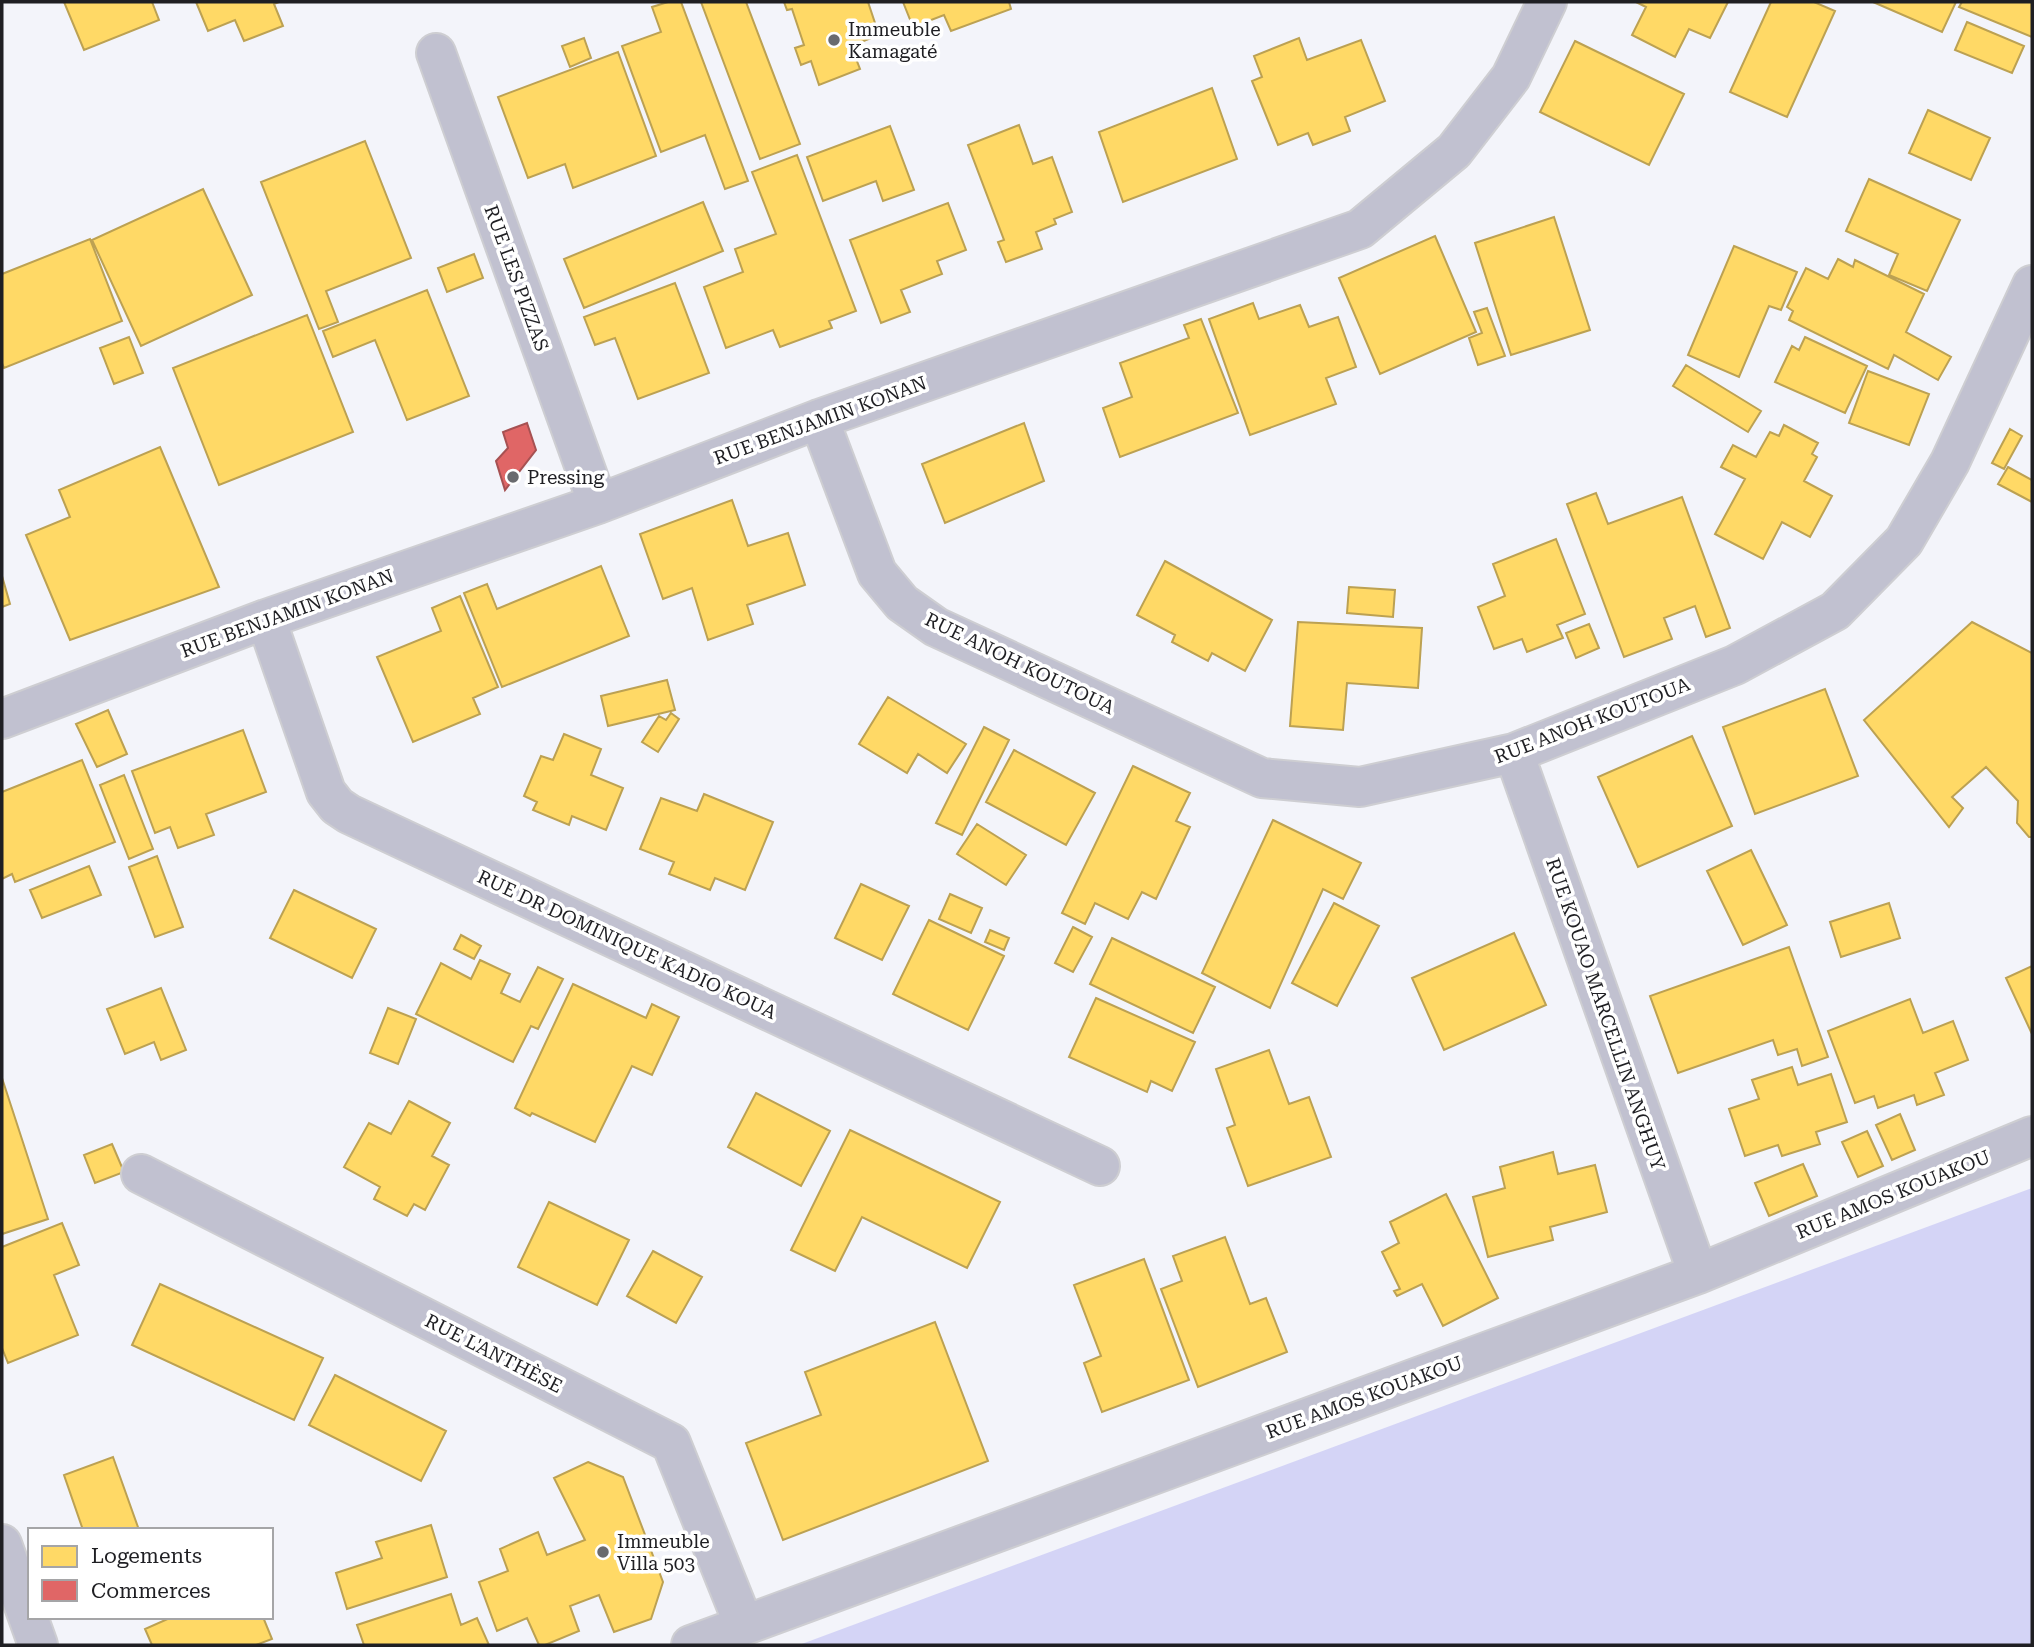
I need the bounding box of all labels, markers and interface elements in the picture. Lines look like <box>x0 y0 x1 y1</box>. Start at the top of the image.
place label: Immeuble Kamagaté <box>848 18 941 63</box>
marker: Immeuble Kamagaté <box>826 32 842 48</box>
street label: RUE LES PIZZAS <box>479 202 554 354</box>
street label: RUE BENJAMIN KONAN <box>711 371 930 470</box>
place label: Pressing <box>527 466 605 489</box>
marker: Pressing <box>505 469 521 485</box>
street label: RUE BENJAMIN KONAN <box>178 564 397 663</box>
street label: RUE ANOH KOUTOUA <box>921 608 1119 720</box>
street label: RUE ANOH KOUTOUA <box>1491 672 1694 768</box>
street label: RUE KOUAO MARCELLIN ANGHUY <box>1541 855 1670 1173</box>
street label: RUE DR DOMINIQUE KADIO KOUA <box>474 865 781 1024</box>
street label: RUE AMOS KOUAKOU <box>1793 1145 1994 1244</box>
street label: RUE L'ANTHÈSE <box>421 1309 566 1398</box>
street label: RUE AMOS KOUAKOU <box>1263 1351 1466 1444</box>
legend <box>28 1528 273 1619</box>
place label: Immeuble Villa 503 <box>617 1530 710 1575</box>
text: Logements <box>91 1544 202 1568</box>
marker: Immeuble Villa 503 <box>595 1544 611 1560</box>
text: Commerces <box>91 1579 211 1603</box>

